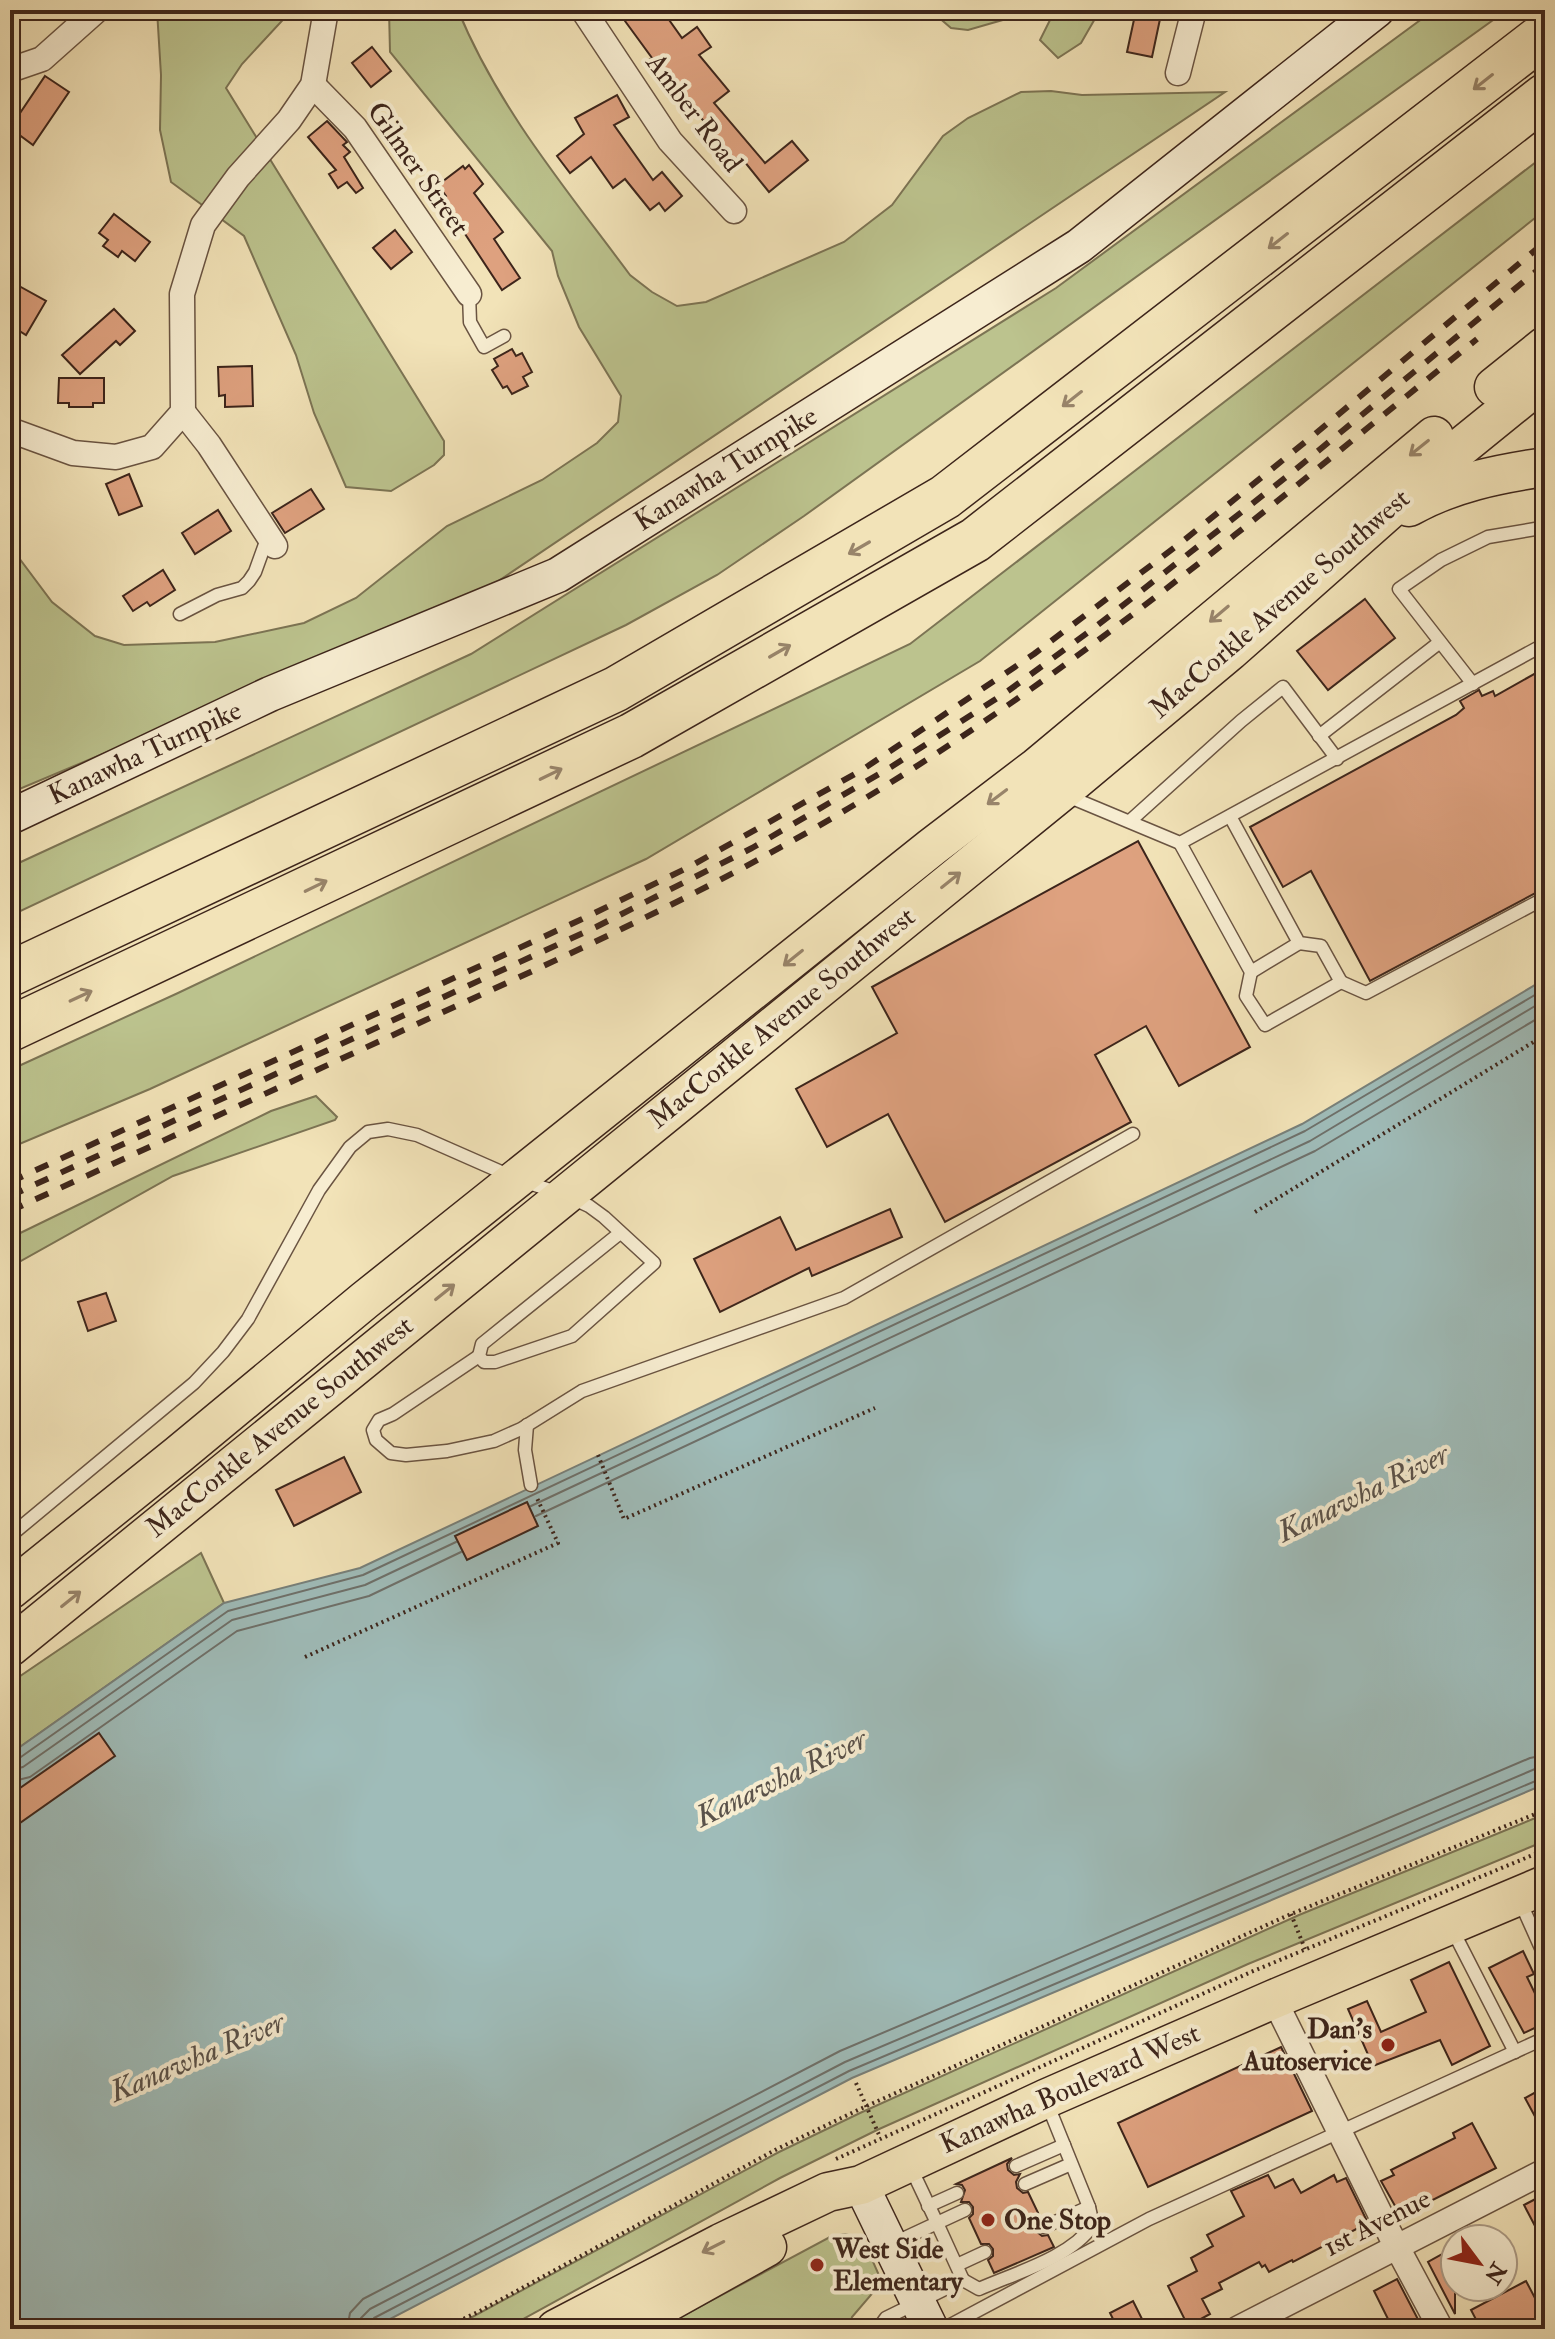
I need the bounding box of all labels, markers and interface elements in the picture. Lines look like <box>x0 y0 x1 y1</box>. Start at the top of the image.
street label: Amber Road <box>637 46 750 179</box>
one-way arrow <box>1473 73 1494 90</box>
street label: Gilmer Street <box>359 95 477 243</box>
one-way arrow <box>1267 232 1289 249</box>
one-way arrow <box>1062 391 1083 408</box>
street label: Kanawha Turnpike <box>628 399 824 539</box>
one-way arrow <box>1409 439 1430 457</box>
street label: MacCorkle Avenue Southwest <box>1143 481 1417 727</box>
one-way arrow <box>848 540 871 556</box>
one-way arrow <box>1209 605 1230 623</box>
one-way arrow <box>768 643 791 659</box>
street label: Kanawha Turnpike <box>43 693 248 813</box>
one-way arrow <box>539 766 562 781</box>
one-way arrow <box>987 789 1008 806</box>
one-way arrow <box>940 871 961 889</box>
one-way arrow <box>304 878 328 893</box>
street label: MacCorkle Avenue Southwest <box>641 899 923 1137</box>
one-way arrow <box>783 950 804 967</box>
one-way arrow <box>68 988 92 1003</box>
one-way arrow <box>434 1283 455 1300</box>
street label: MacCorkle Avenue Southwest <box>139 1308 421 1546</box>
water label: Kanawha River <box>1269 1435 1456 1551</box>
one-way arrow <box>60 1590 81 1607</box>
water label: Kanawha River <box>687 1720 874 1836</box>
water label: Kanawha River <box>102 2003 292 2111</box>
place label: Dan's Autoservice <box>1242 2012 1372 2079</box>
street label: Kanawha Boulevard West <box>935 2016 1205 2162</box>
marker: Dan's Autoservice <box>1379 2036 1397 2054</box>
street label: 1st Avenue <box>1318 2181 1437 2265</box>
place label: One Stop <box>1004 2203 1111 2238</box>
marker: One Stop <box>979 2211 997 2229</box>
north arrow <box>1439 2223 1519 2303</box>
place label: West Side Elementary <box>832 2232 965 2299</box>
one-way arrow <box>701 2240 725 2255</box>
marker: West Side Elementary <box>808 2256 826 2274</box>
text: N <box>1478 2256 1513 2289</box>

